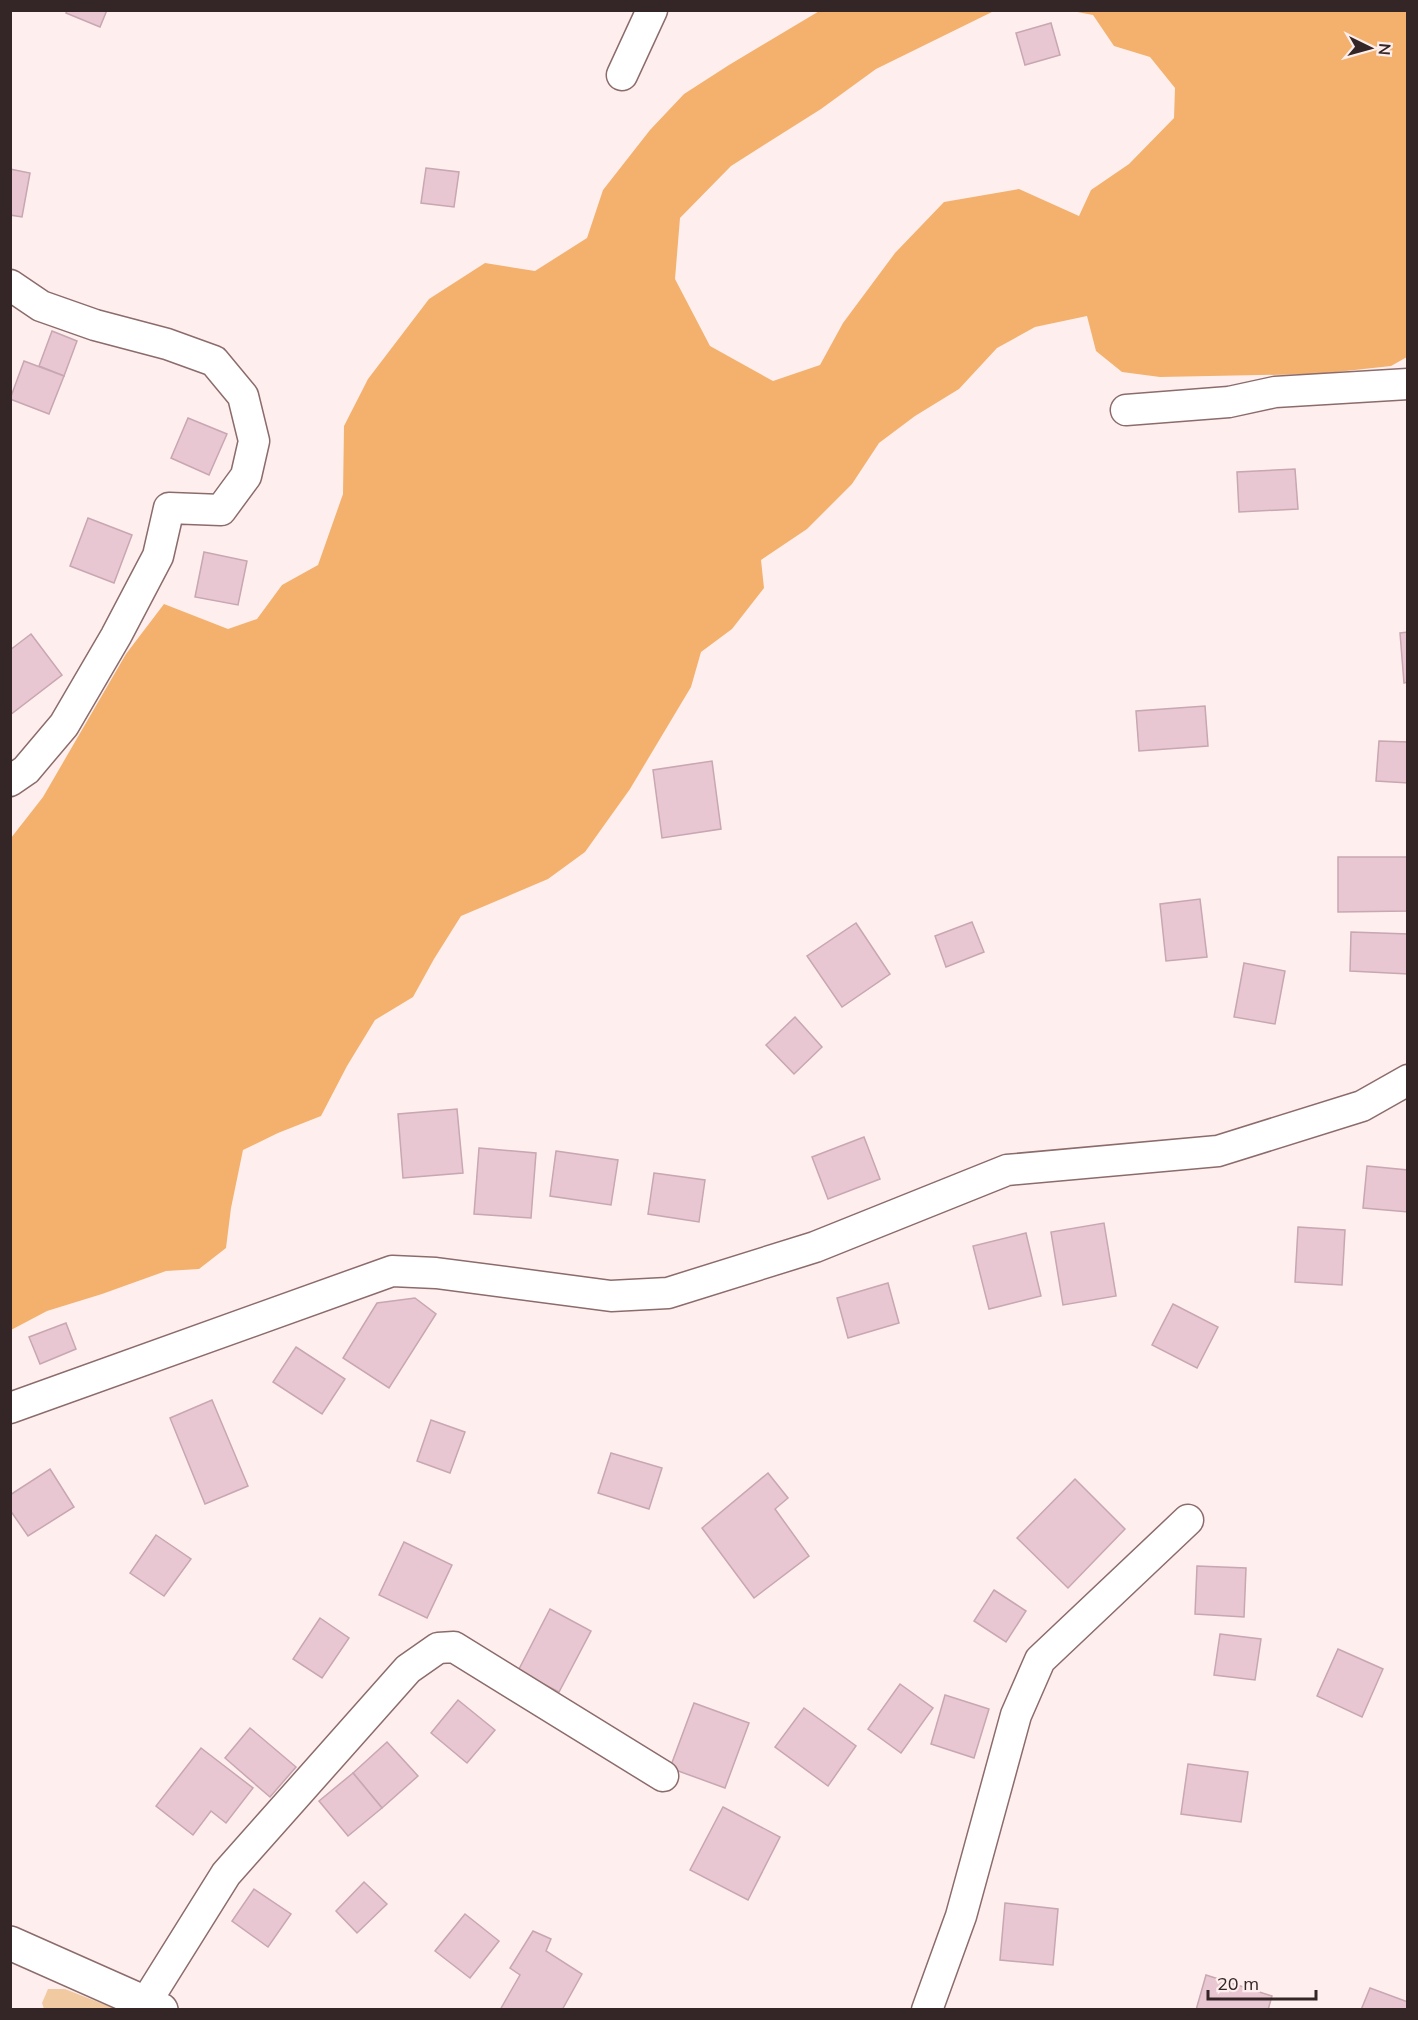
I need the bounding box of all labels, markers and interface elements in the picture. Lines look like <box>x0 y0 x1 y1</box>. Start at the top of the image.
north arrow <box>1340 18 1400 78</box>
text: N <box>1374 42 1395 56</box>
scale bar <box>1208 1963 1316 2001</box>
text: 20 m <box>1217 1972 1259 1995</box>

